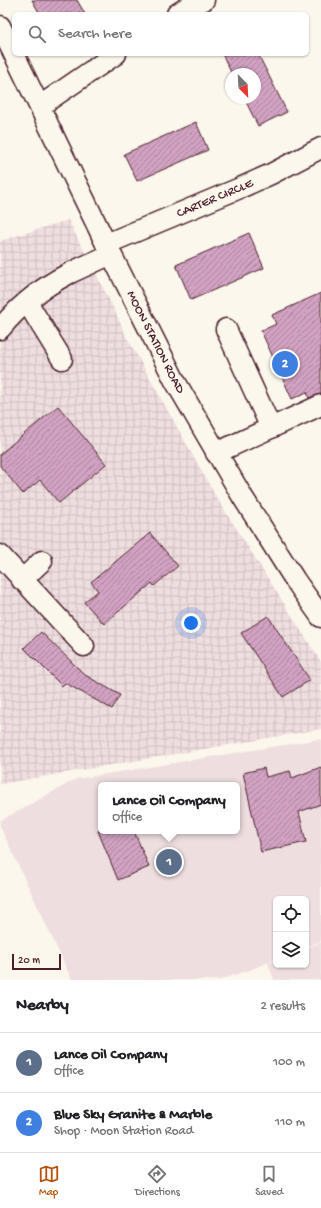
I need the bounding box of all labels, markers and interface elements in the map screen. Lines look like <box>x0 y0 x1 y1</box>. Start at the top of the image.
search box <box>12 12 309 56</box>
icon: search <box>26 23 48 45</box>
text: Search here <box>58 25 132 43</box>
north arrow <box>225 68 261 104</box>
street label: CARTER CIRCLE <box>174 175 256 221</box>
street label: MOON STATION ROAD <box>123 288 188 397</box>
pin: 2 <box>272 349 298 379</box>
your location <box>181 613 201 633</box>
popup <box>98 782 240 834</box>
text: Lance Oil Company <box>112 792 226 810</box>
text: Office <box>112 810 142 825</box>
pin: 1 <box>156 847 182 877</box>
map controls <box>273 896 309 968</box>
button: locate <box>273 896 309 932</box>
button: layers <box>273 932 309 968</box>
scale bar <box>12 952 61 971</box>
text: 20 m <box>18 955 40 967</box>
text: Nearby <box>16 996 69 1016</box>
text: 2 results <box>260 999 305 1014</box>
text: Lance Oil Company <box>54 1046 167 1064</box>
text: 1 <box>26 1055 32 1070</box>
text: 100 m <box>273 1055 305 1070</box>
text: Office <box>54 1064 84 1079</box>
text: Blue Sky Granite & Marble <box>54 1106 212 1124</box>
text: 2 <box>26 1115 32 1130</box>
text: 110 m <box>275 1115 305 1130</box>
text: Shop · Moon Station Road <box>54 1124 193 1139</box>
tab: Map <box>38 1163 60 1199</box>
tab: Directions <box>135 1163 180 1199</box>
tab: Saved <box>255 1163 283 1199</box>

